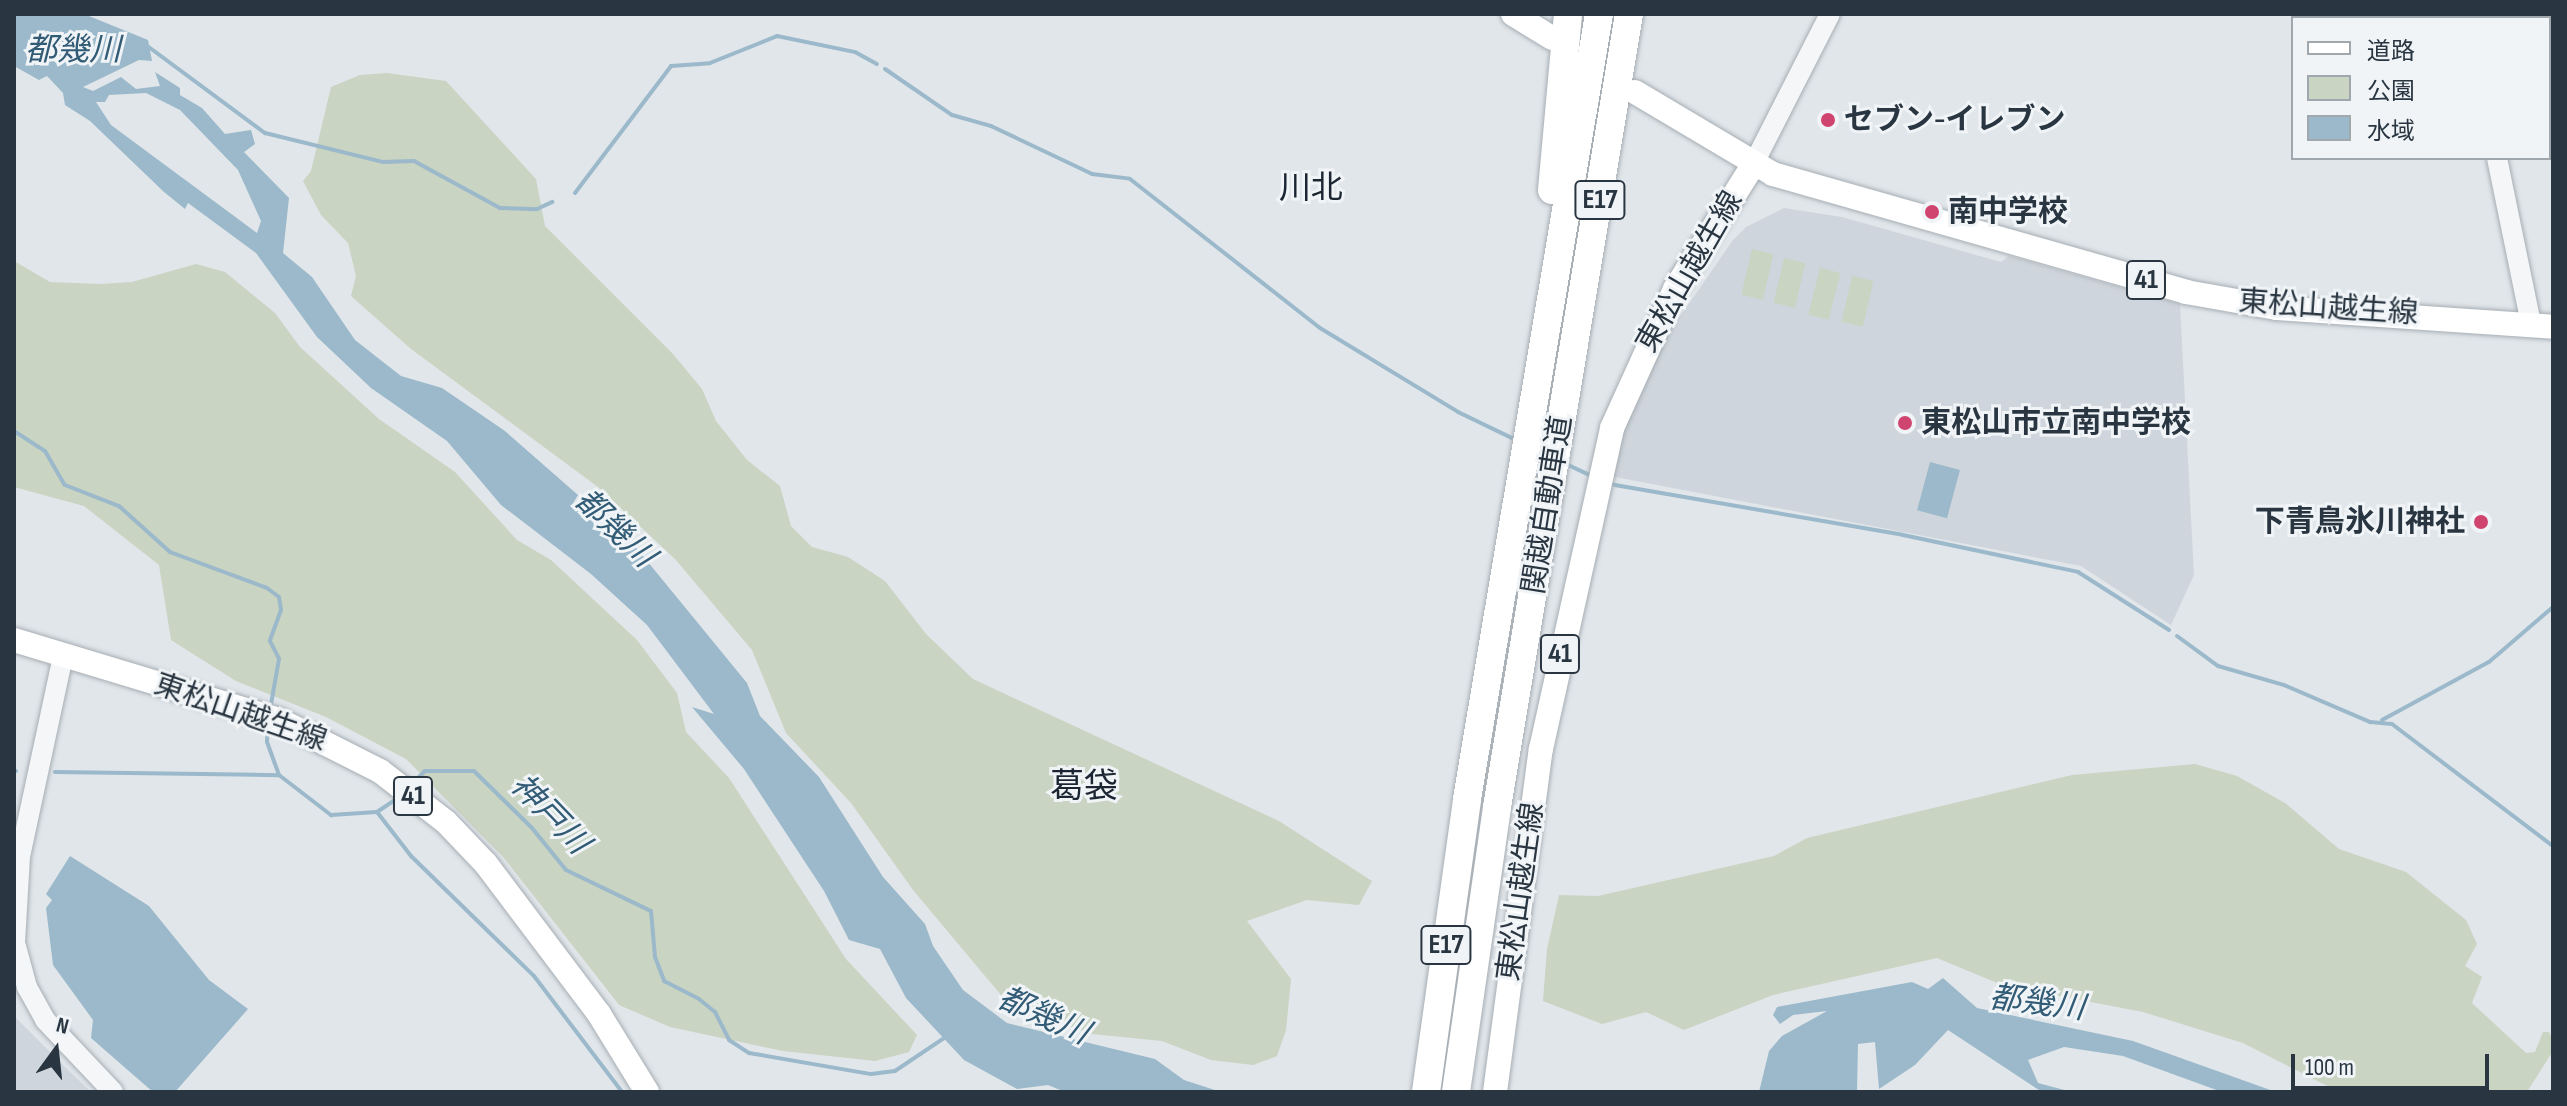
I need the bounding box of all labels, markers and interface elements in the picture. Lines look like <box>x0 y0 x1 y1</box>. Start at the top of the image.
legend <box>2291 16 2551 160</box>
water label: 都幾川 <box>25 32 121 70</box>
text: 道路 <box>2367 37 2415 66</box>
text: 公園 <box>2367 77 2415 106</box>
place label: セブン-イレブン <box>1844 102 2065 138</box>
marker: セブン-イレブン <box>1819 111 1837 129</box>
text: 水域 <box>2367 117 2415 146</box>
district label: 川北 <box>1279 170 1343 208</box>
road number: E17 <box>1574 176 1626 224</box>
street label: 東松山越生線 <box>1629 185 1751 359</box>
place label: 南中学校 <box>1948 194 2068 230</box>
marker: 南中学校 <box>1923 203 1941 221</box>
road number: 41 <box>2124 256 2168 304</box>
street label: 東松山越生線 <box>2237 284 2419 332</box>
place label: 東松山市立南中学校 <box>1921 405 2191 441</box>
street label: 関越自動車道 <box>1516 413 1580 597</box>
marker: 東松山市立南中学校 <box>1896 414 1914 432</box>
water label: 都幾川 <box>566 482 662 576</box>
place label: 下青鳥氷川神社 <box>2255 504 2465 540</box>
marker: 下青鳥氷川神社 <box>2472 513 2490 531</box>
road number: 41 <box>1538 630 1582 678</box>
street label: 東松山越生線 <box>149 667 331 759</box>
water label: 神戸川 <box>502 767 596 863</box>
district label: 葛袋 <box>1050 767 1118 807</box>
road number: 41 <box>391 772 435 820</box>
street label: 東松山越生線 <box>1491 800 1551 984</box>
road number: E17 <box>1420 921 1472 969</box>
water label: 都幾川 <box>1987 979 2087 1029</box>
water label: 都幾川 <box>991 980 1095 1054</box>
north arrow <box>16 1010 96 1090</box>
text: N <box>53 1012 72 1041</box>
scale bar <box>2295 1038 2493 1088</box>
text: 100 m <box>2305 1053 2354 1082</box>

